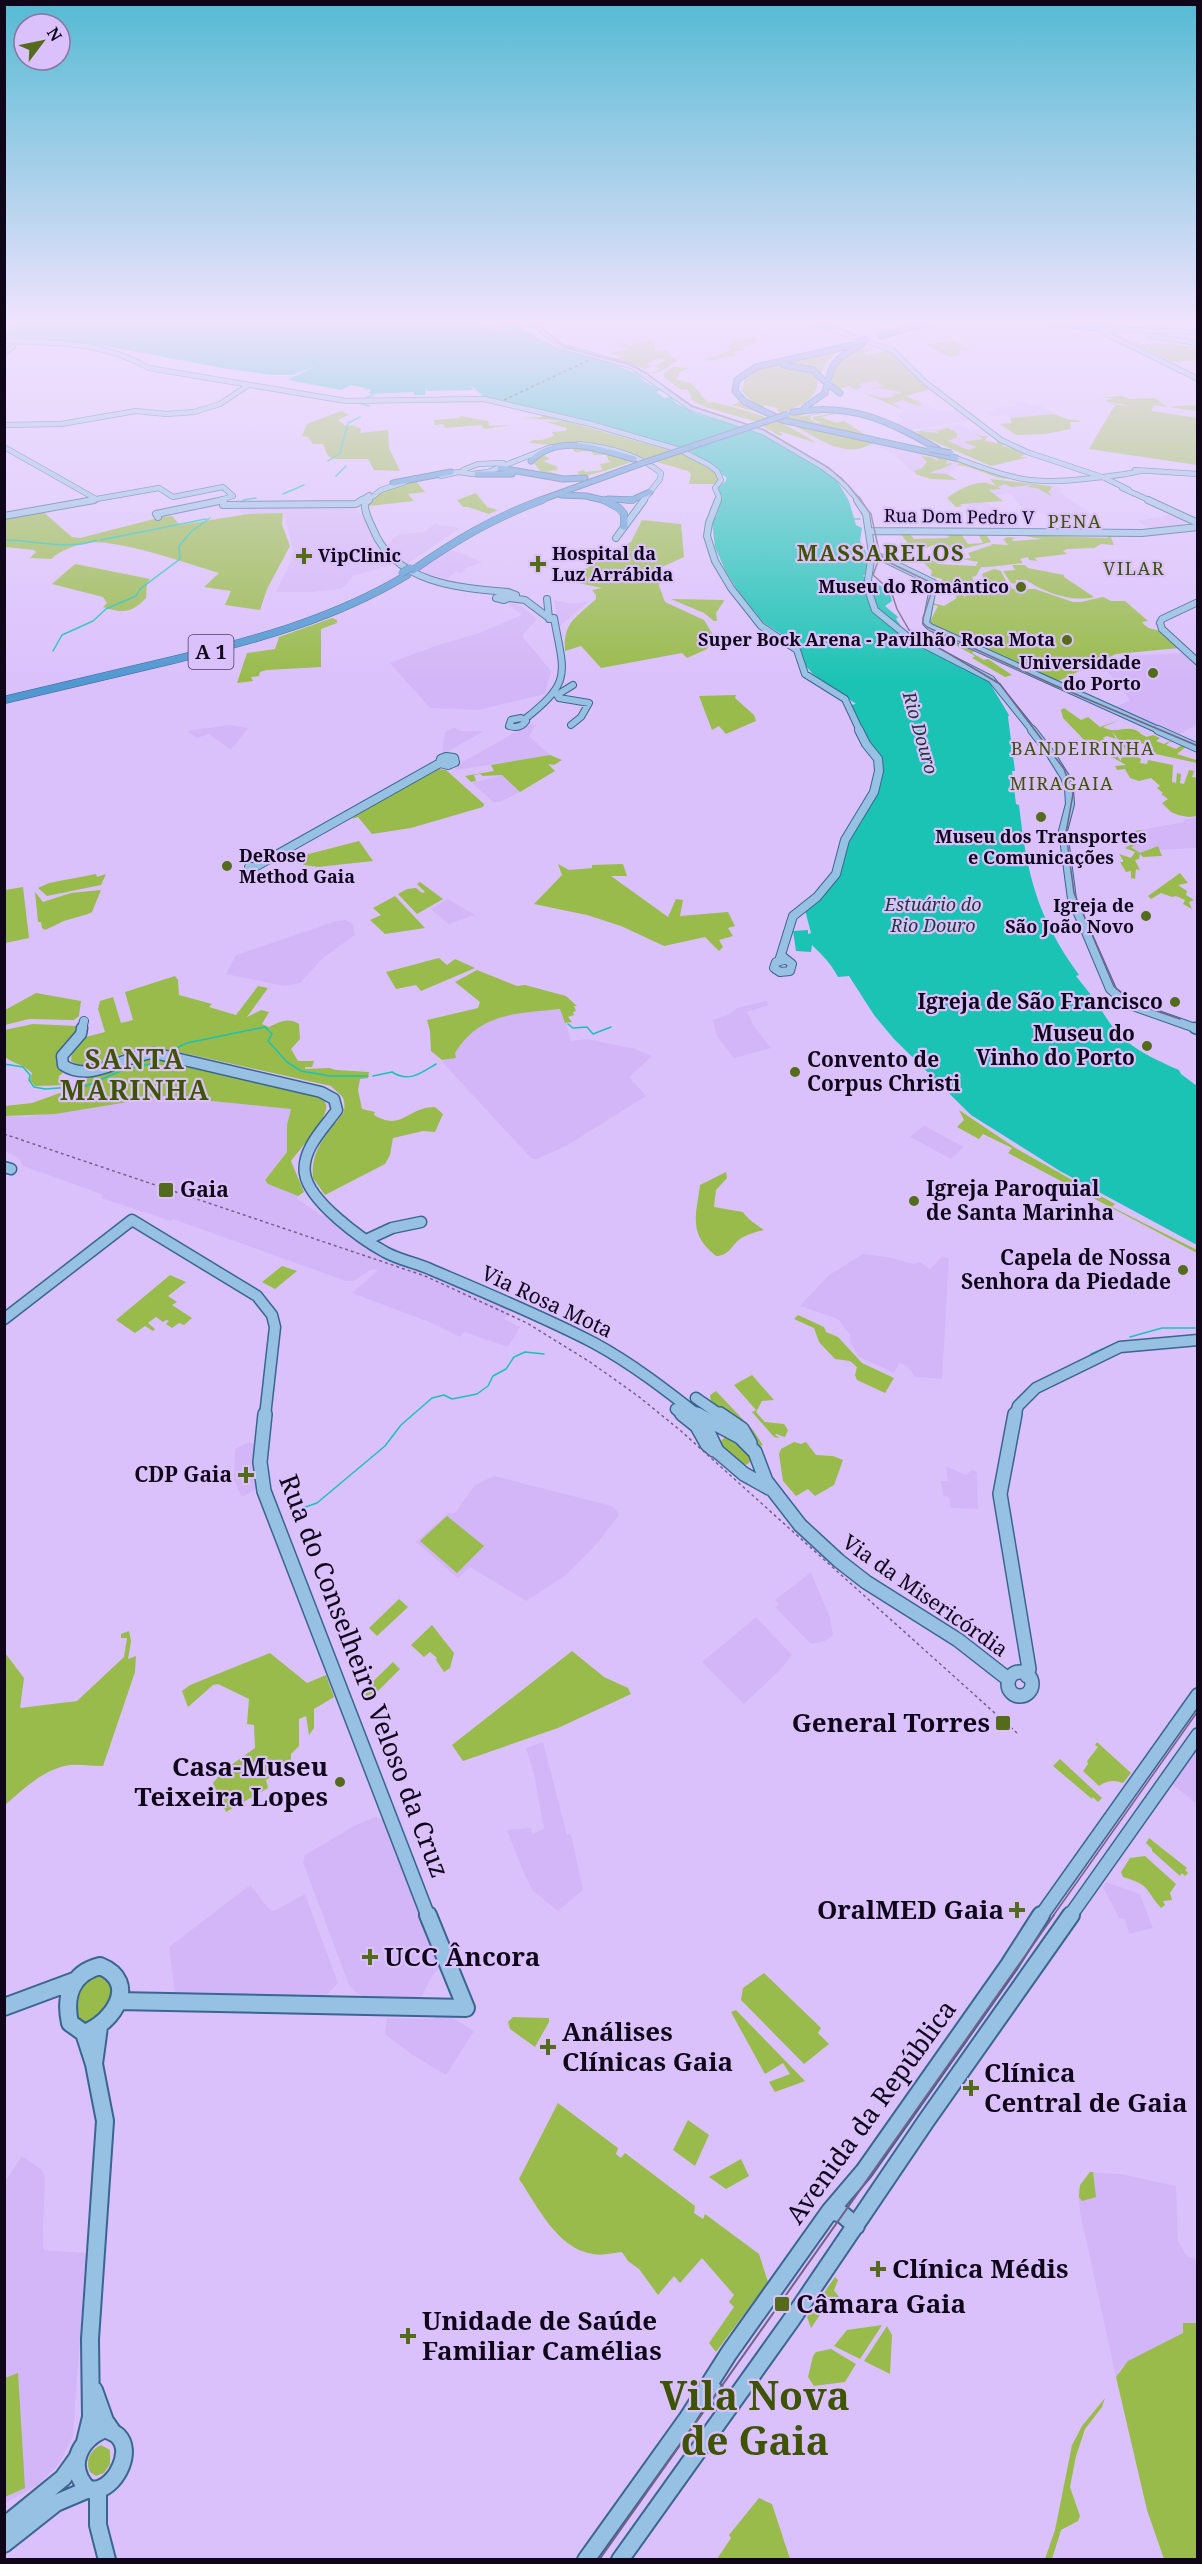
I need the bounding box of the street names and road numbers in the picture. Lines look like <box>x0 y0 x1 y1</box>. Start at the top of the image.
street label: Rua Dom Pedro V <box>884 503 1035 529</box>
road number: A 1 <box>188 635 234 669</box>
street label: Via Rosa Mota <box>477 1258 618 1344</box>
street label: Rua do Conselheiro Veloso da Cruz <box>271 1469 459 1882</box>
street label: Via da Misericórdia <box>837 1528 1014 1663</box>
street label: Avenida da República <box>777 1992 964 2231</box>

